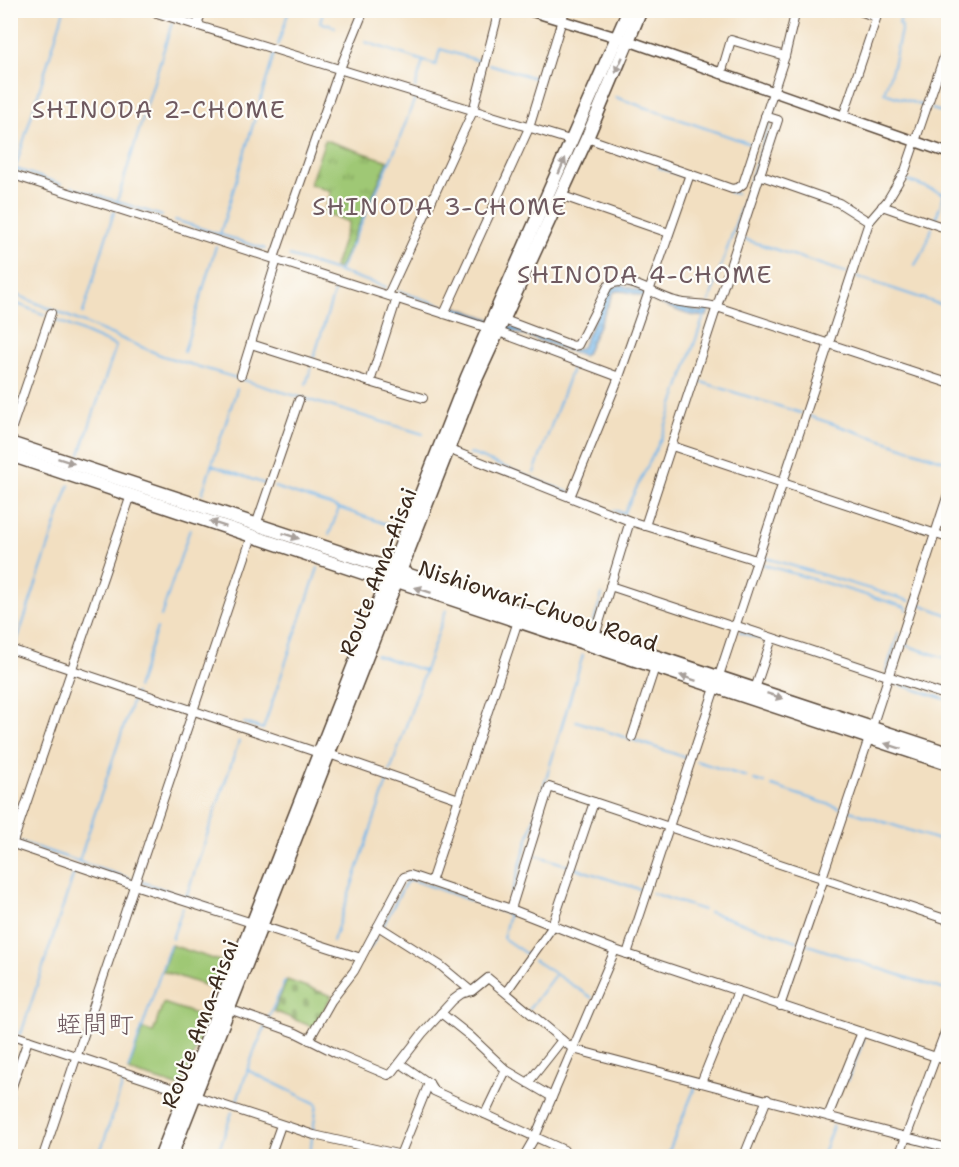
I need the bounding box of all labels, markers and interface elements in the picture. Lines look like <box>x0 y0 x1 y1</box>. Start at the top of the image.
one-way arrow <box>614 56 623 73</box>
district label: SHINODA 2-CHOME <box>32 94 286 126</box>
one-way arrow <box>557 156 567 174</box>
district label: SHINODA 3-CHOME <box>312 191 568 223</box>
district label: SHINODA 4-CHOME <box>517 259 773 291</box>
one-way arrow <box>57 457 75 467</box>
street label: Route Ama-Aisai <box>332 483 424 661</box>
one-way arrow <box>209 519 227 529</box>
one-way arrow <box>282 532 300 542</box>
street label: Nishiowari-Chuou Road <box>415 554 661 658</box>
one-way arrow <box>414 585 432 594</box>
one-way arrow <box>679 673 697 683</box>
one-way arrow <box>766 691 784 701</box>
one-way arrow <box>884 741 902 750</box>
street label: Route Ama-Aisai <box>154 935 246 1113</box>
district label: 蛭間町 <box>56 1006 134 1041</box>

